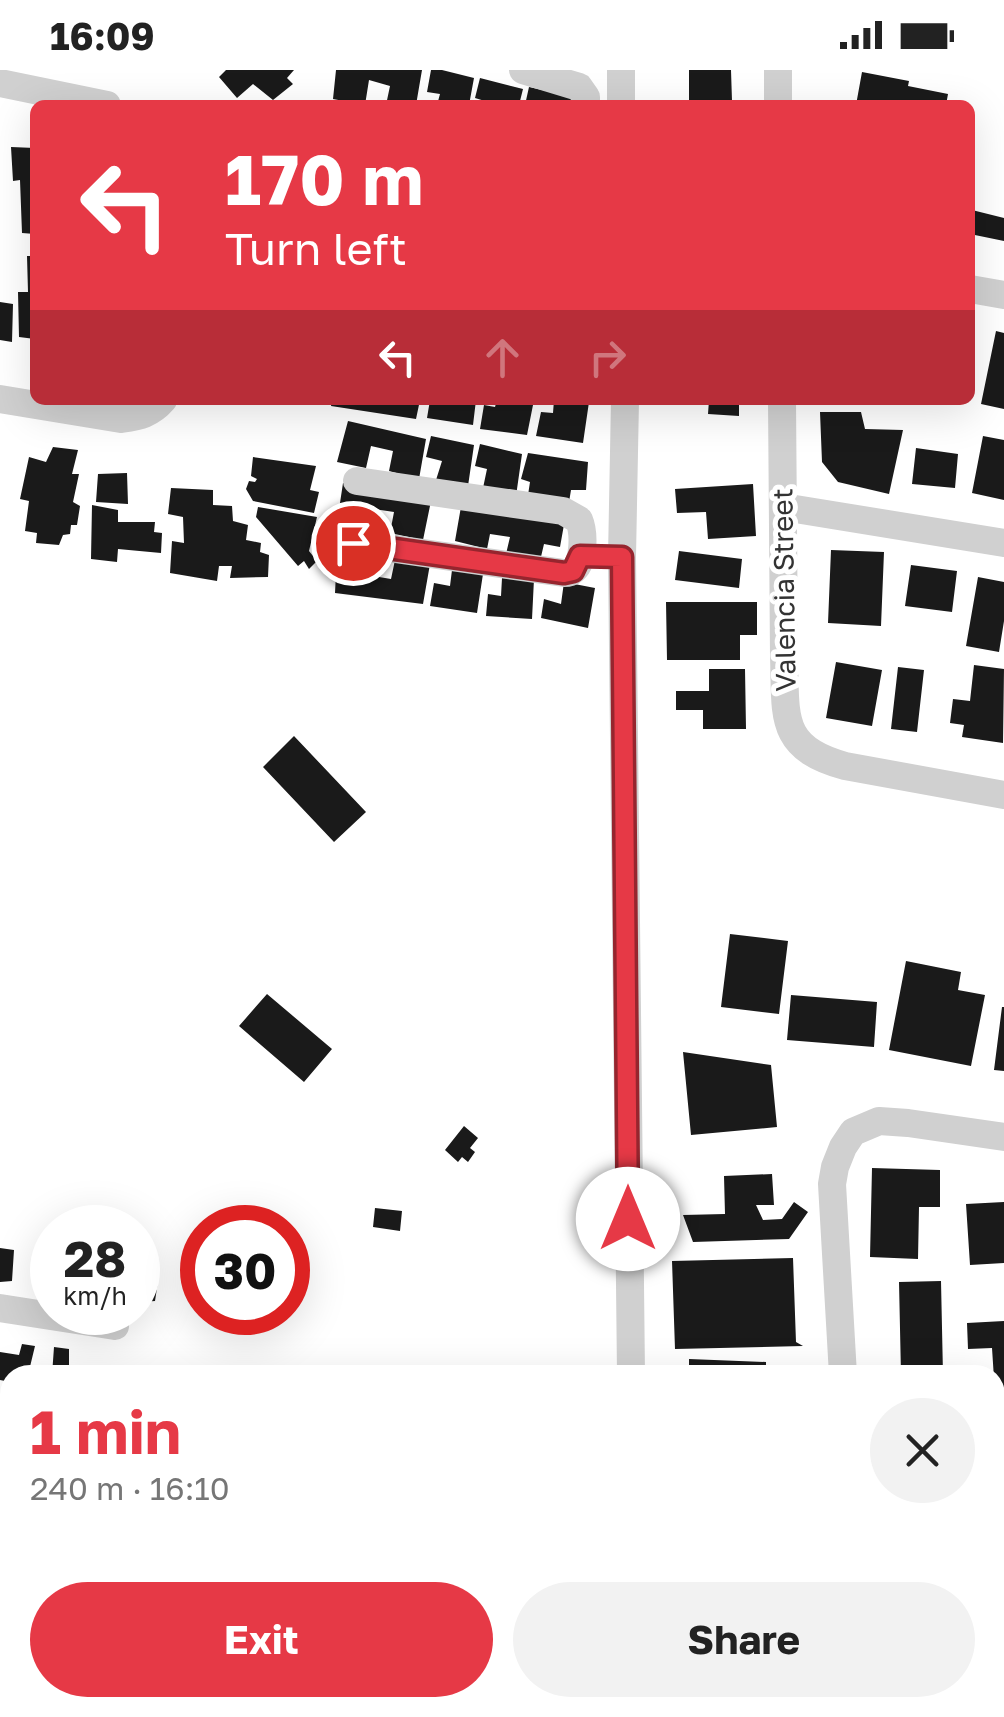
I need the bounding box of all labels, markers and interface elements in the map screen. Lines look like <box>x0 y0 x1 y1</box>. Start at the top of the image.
text: 16:09 <box>50 13 155 58</box>
text: 170 m <box>225 136 423 220</box>
icon: left <box>60 140 190 270</box>
text: Turn left <box>225 221 407 275</box>
icon: left <box>370 330 425 385</box>
icon: ahead <box>475 330 530 385</box>
icon: right <box>580 330 635 385</box>
street label: Valencia Street <box>765 488 802 692</box>
pin <box>311 501 396 586</box>
icon: arrive <box>326 516 381 571</box>
position arrow <box>576 1167 680 1271</box>
speed limit sign: 30 <box>180 1205 310 1335</box>
text: 28 <box>64 1228 126 1288</box>
text: km/h <box>63 1280 127 1311</box>
text: 1 min <box>30 1395 181 1467</box>
button: close <box>870 1398 975 1503</box>
text: 240 m · 16:10 <box>30 1469 230 1507</box>
button: Exit <box>30 1582 493 1697</box>
button: Share <box>513 1582 975 1697</box>

